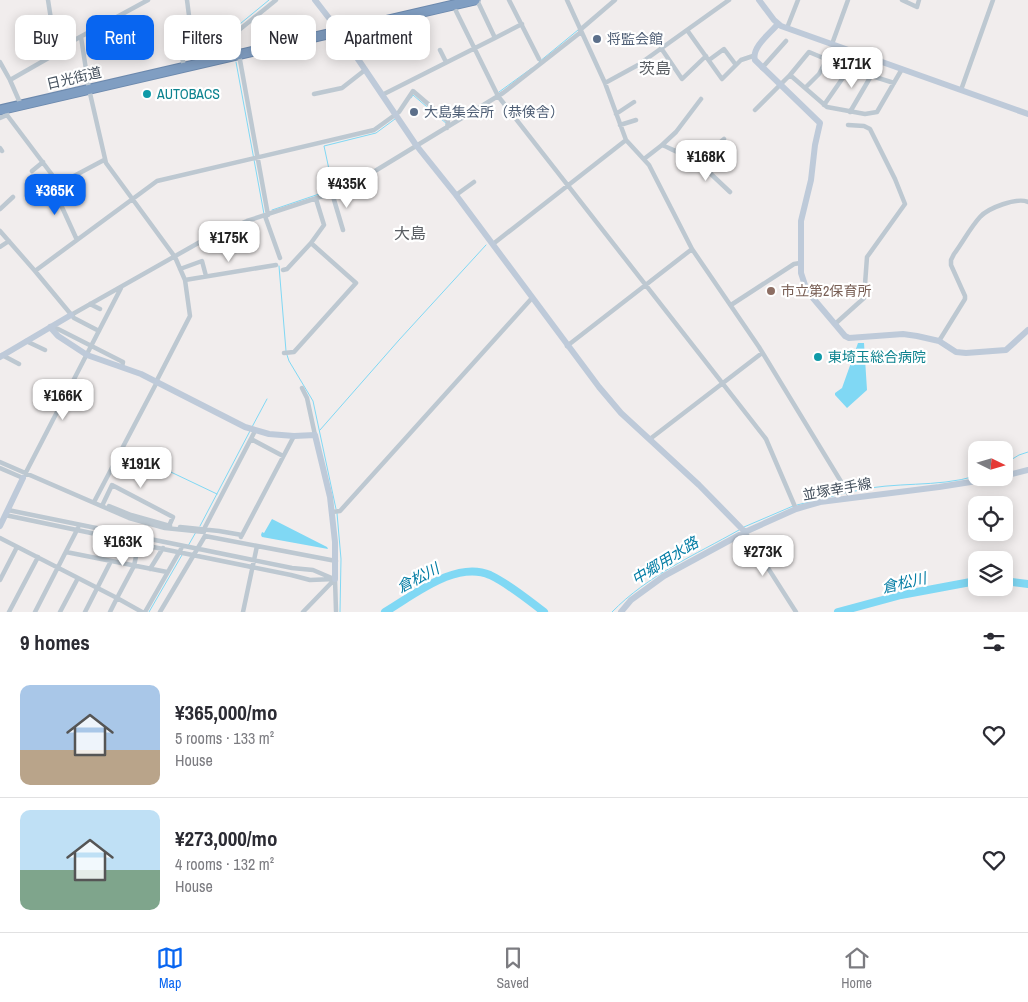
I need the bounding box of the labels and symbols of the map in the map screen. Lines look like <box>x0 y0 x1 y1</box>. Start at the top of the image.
place label: 将監会館 <box>607 30 663 48</box>
marker: 将監会館 <box>591 33 603 45</box>
pin: ¥171K <box>817 46 887 89</box>
district label: 茨島 <box>639 57 671 79</box>
street label: 日光街道 <box>45 63 103 93</box>
place label: AUTOBACS <box>156 85 220 103</box>
marker: AUTOBACS <box>141 88 153 100</box>
place label: 大島集会所（恭倹舎） <box>424 103 564 121</box>
marker: 大島集会所（恭倹舎） <box>408 106 420 118</box>
pin: ¥168K <box>671 140 741 182</box>
pin: ¥435K <box>312 166 382 209</box>
pin: ¥365K <box>20 174 90 216</box>
pin: ¥175K <box>194 220 264 263</box>
district label: 大島 <box>394 222 426 244</box>
place label: 市立第2保育所 <box>781 282 871 300</box>
marker: 市立第2保育所 <box>765 285 777 297</box>
place label: 東埼玉総合病院 <box>828 348 926 366</box>
marker: 東埼玉総合病院 <box>812 351 824 363</box>
pin: ¥166K <box>28 378 98 421</box>
north arrow <box>968 441 1012 486</box>
pin: ¥191K <box>106 446 176 489</box>
street label: 並塚幸手線 <box>801 474 873 504</box>
pin: ¥163K <box>88 524 158 567</box>
water label: 中郷用水路 <box>627 531 704 589</box>
pin: ¥273K <box>728 534 798 577</box>
water label: 倉松川 <box>393 557 444 597</box>
water label: 倉松川 <box>880 567 930 598</box>

